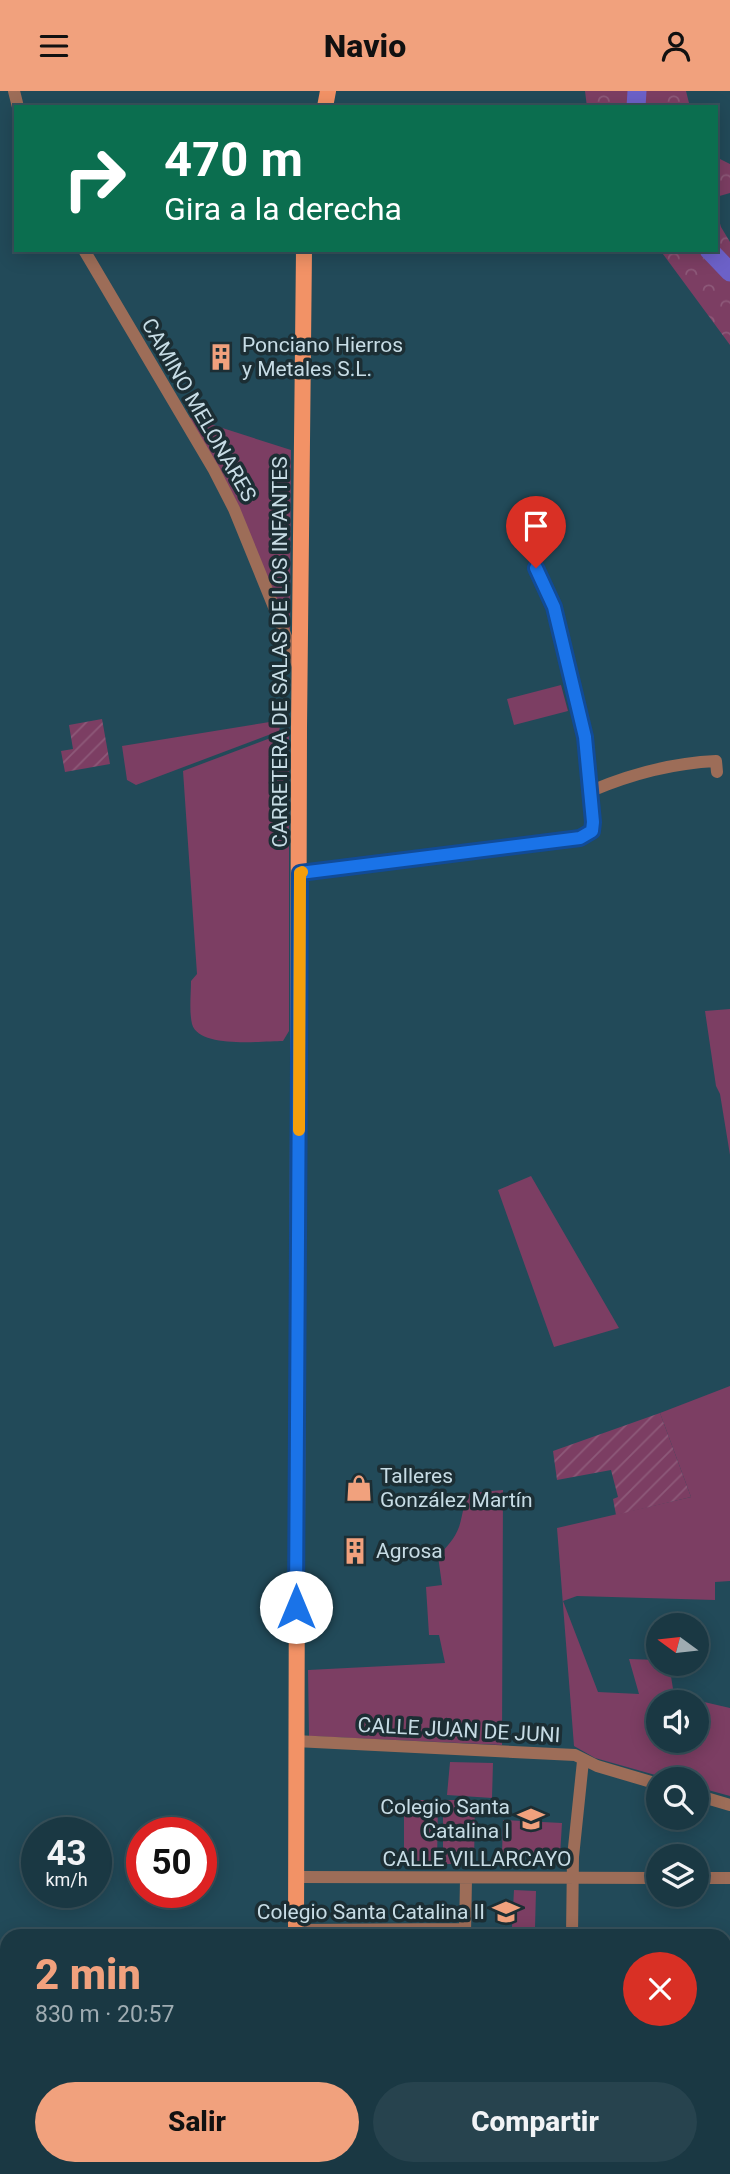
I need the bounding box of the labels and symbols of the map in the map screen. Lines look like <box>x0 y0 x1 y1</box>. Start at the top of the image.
street label: CAMINO MELONARES <box>137 314 261 506</box>
place label: Ponciano Hierros y Metales S.L. <box>242 333 403 381</box>
building icon: Ponciano Hierros y Metales S.L. <box>206 342 236 372</box>
street label: CARRETERA DE SALAS DE LOS INFANTES <box>268 456 292 848</box>
pin <box>506 496 566 568</box>
place label: Talleres González Martín <box>380 1464 533 1512</box>
shop icon: Talleres González Martín <box>344 1473 374 1503</box>
building icon: Agrosa <box>340 1536 370 1566</box>
place label: Agrosa <box>376 1539 443 1563</box>
position arrow <box>259 1570 333 1644</box>
north arrow <box>646 1613 709 1677</box>
street label: CALLE JUAN DE JUNI <box>357 1713 561 1747</box>
place label: Colegio Santa Catalina I <box>380 1795 510 1843</box>
school or university icon: Colegio Santa Catalina I <box>516 1804 546 1834</box>
speed limit sign: 50 <box>126 1817 217 1908</box>
street label: CALLE VILLARCAYO <box>383 1847 571 1871</box>
school or university icon: Colegio Santa Catalina II <box>491 1897 521 1927</box>
place label: Colegio Santa Catalina II <box>257 1900 485 1924</box>

